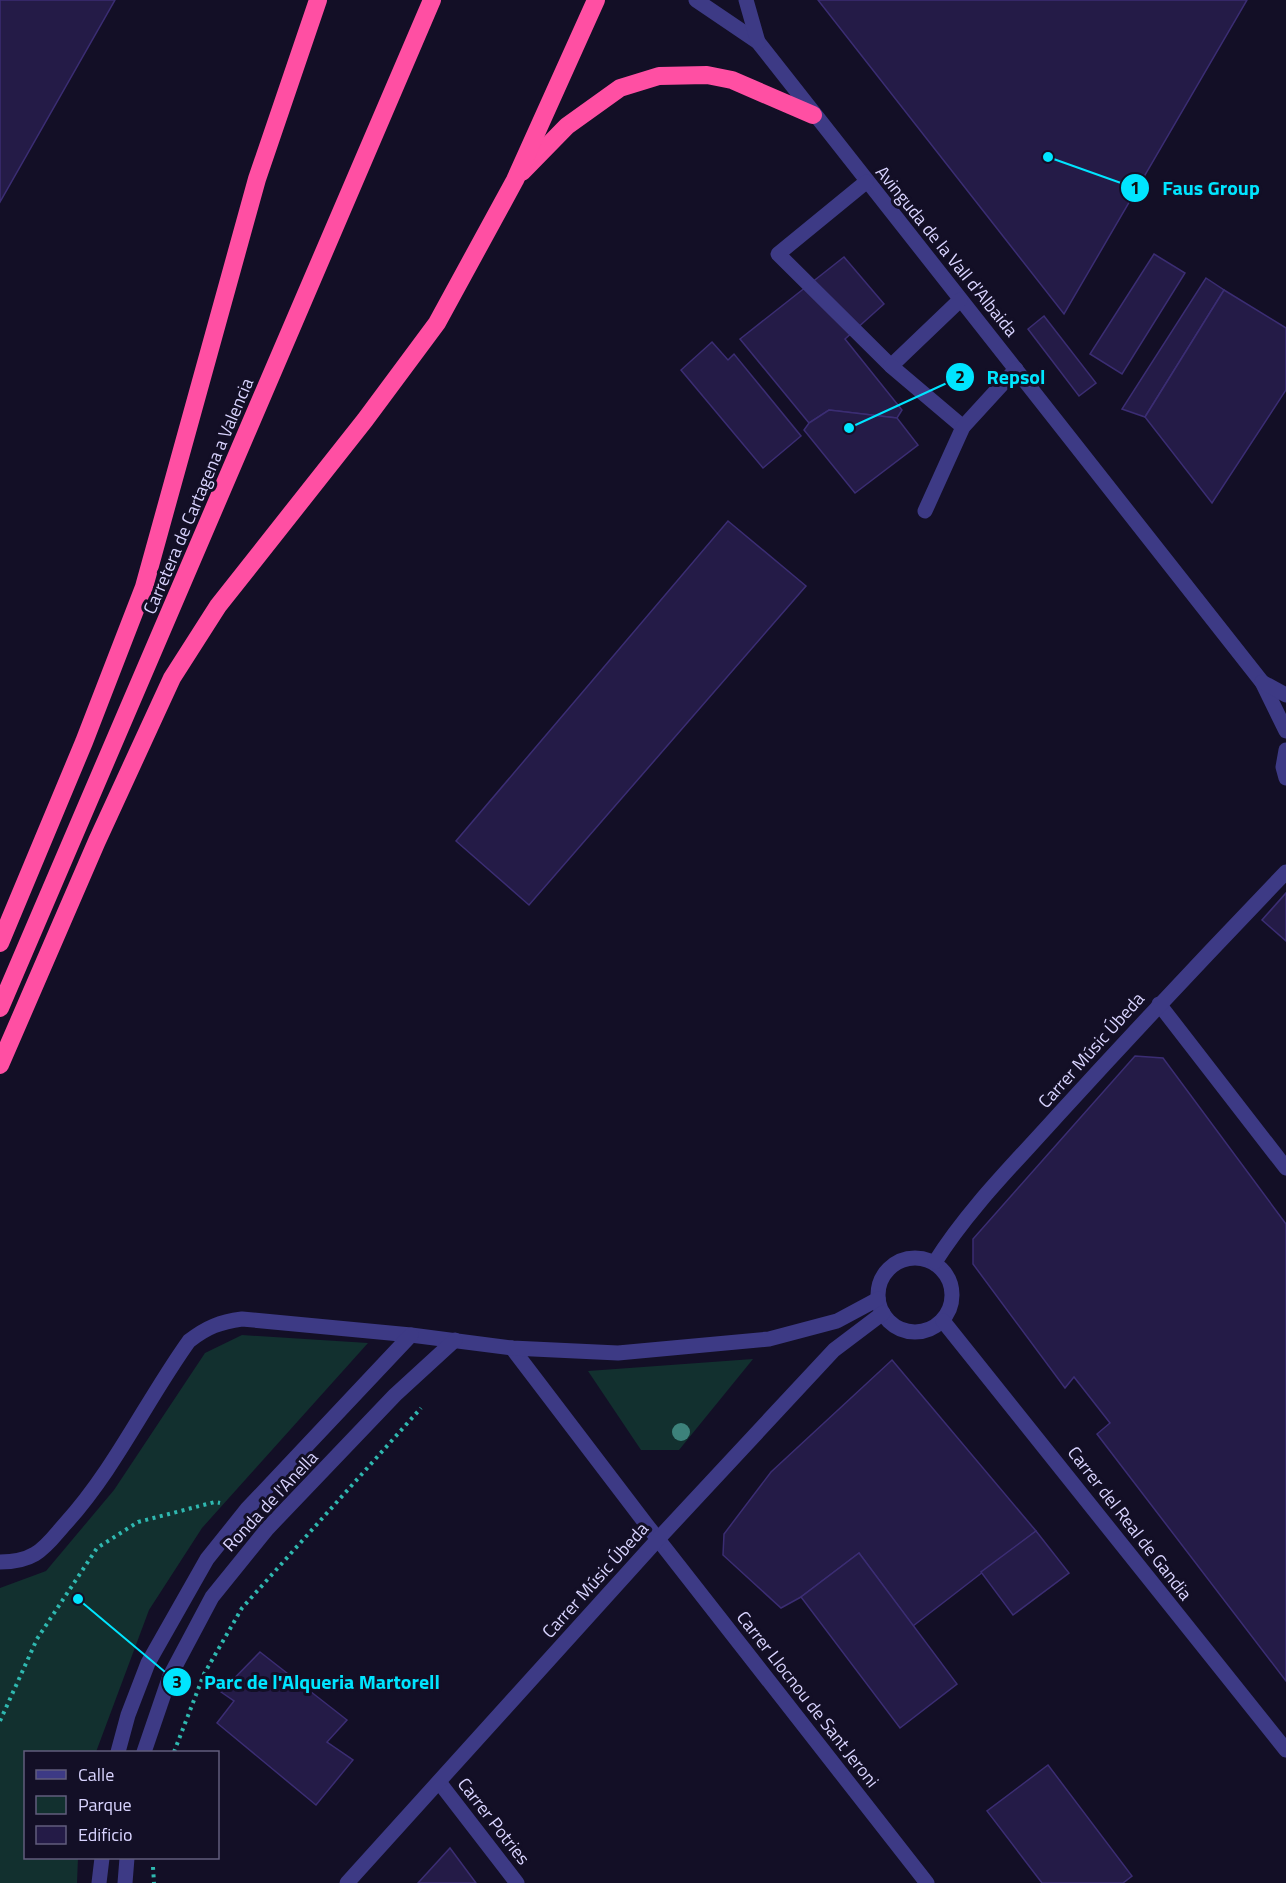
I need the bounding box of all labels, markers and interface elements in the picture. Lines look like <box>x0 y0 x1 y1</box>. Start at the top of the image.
street label: Avinguda de la Vall d'Albaida <box>869 160 1025 342</box>
callout: Faus Group <box>1120 169 1272 207</box>
text: Faus Group <box>1162 172 1260 203</box>
text: 1 <box>1130 174 1140 201</box>
callout: Repsol <box>945 358 1058 396</box>
text: Repsol <box>987 361 1045 392</box>
text: 2 <box>955 363 965 390</box>
street label: Carretera de Cartagena a Valencia <box>136 374 260 618</box>
street label: Carrer Músic Úbeda <box>1031 986 1151 1114</box>
street label: Carrer del Real de Gandia <box>1061 1440 1199 1606</box>
street label: Ronda de l'Anella <box>216 1445 324 1557</box>
street label: Carrer Músic Úbeda <box>535 1516 655 1644</box>
street label: Carrer Llocnou de Sant Jeroni <box>730 1605 886 1793</box>
callout: Parc de l'Alqueria Martorell <box>162 1663 452 1701</box>
text: Parc de l'Alqueria Martorell <box>204 1666 440 1697</box>
text: 3 <box>172 1668 182 1695</box>
legend <box>24 1751 219 1859</box>
text: Calle <box>78 1761 114 1788</box>
street label: Carrer Potries <box>451 1772 537 1870</box>
text: Parque <box>78 1791 132 1818</box>
text: Edificio <box>78 1821 132 1848</box>

